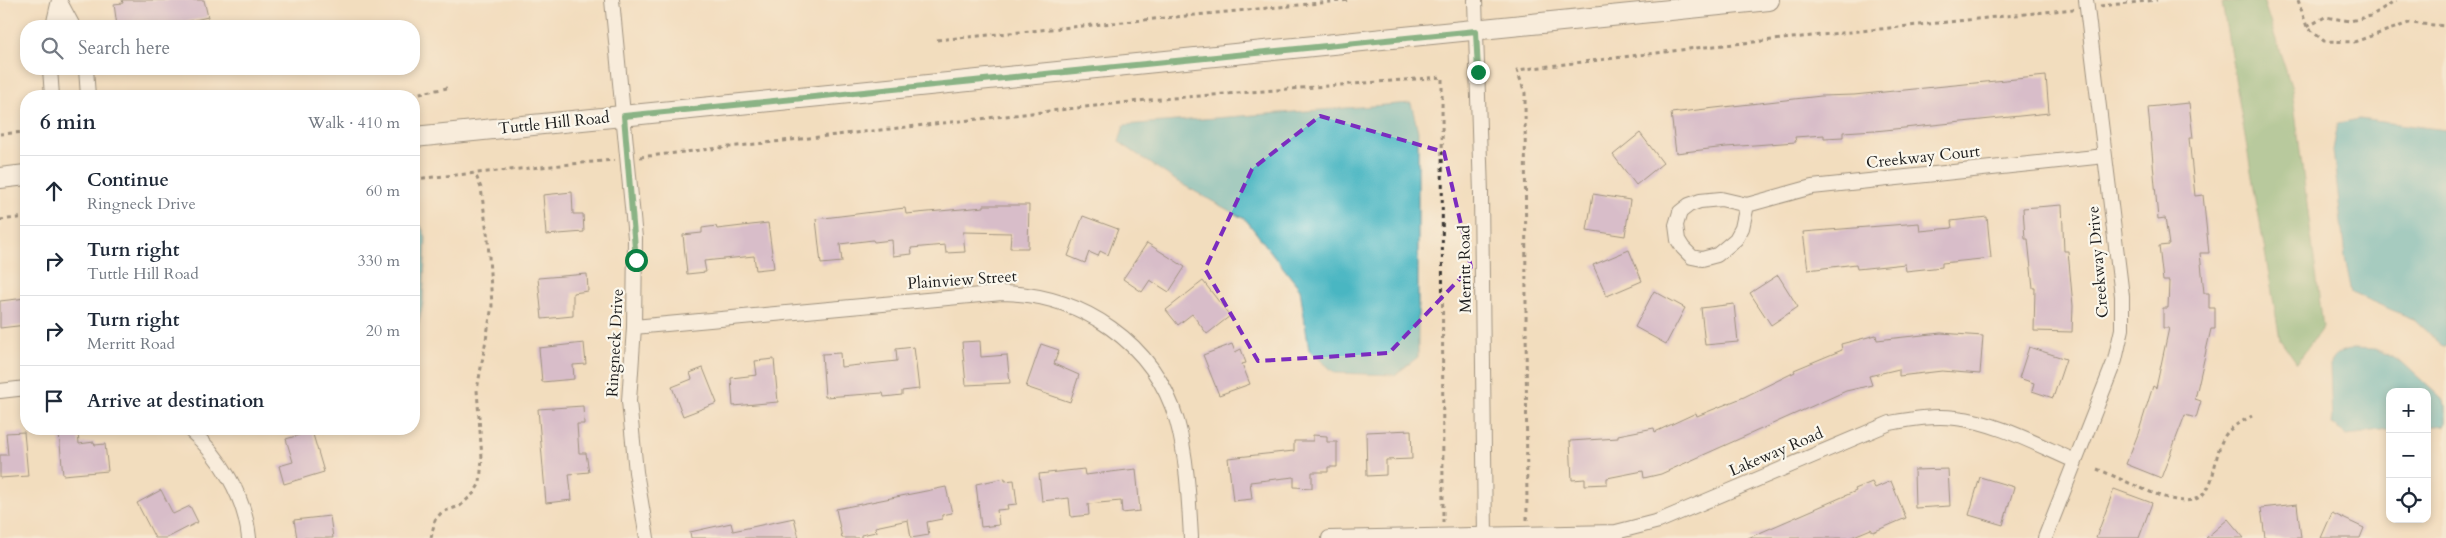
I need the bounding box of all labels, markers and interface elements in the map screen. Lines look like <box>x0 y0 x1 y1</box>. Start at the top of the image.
search box <box>20 20 420 75</box>
icon: search <box>38 34 66 62</box>
text: Search here <box>78 35 170 61</box>
route end <box>1467 61 1490 84</box>
street label: Tuttle Hill Road <box>497 106 611 140</box>
text: 6 min <box>40 108 96 137</box>
text: Walk · 410 m <box>308 112 400 134</box>
street label: Creekway Court <box>1865 140 1981 174</box>
text: Continue <box>87 167 169 193</box>
icon: ahead <box>40 177 68 205</box>
text: 60 m <box>366 180 400 202</box>
text: Ringneck Drive <box>87 193 196 215</box>
street label: Creekway Drive <box>2082 205 2114 319</box>
street label: Merritt Road <box>1453 224 1477 313</box>
text: Turn right <box>87 237 179 263</box>
icon: right <box>40 247 68 275</box>
route start <box>625 249 648 272</box>
text: 330 m <box>358 250 400 272</box>
text: Tuttle Hill Road <box>87 263 199 285</box>
street label: Plainview Street <box>907 265 1017 295</box>
street label: Ringneck Drive <box>601 288 629 398</box>
text: Turn right <box>87 307 179 333</box>
icon: right <box>40 317 68 345</box>
text: 20 m <box>366 320 400 342</box>
text: Merritt Road <box>87 333 175 355</box>
icon: arrive <box>40 387 68 415</box>
text: Arrive at destination <box>87 388 264 414</box>
map controls <box>2386 388 2431 523</box>
button: + <box>2386 388 2431 433</box>
street label: Lakeway Road <box>1726 422 1827 482</box>
button: − <box>2386 433 2431 478</box>
button: locate <box>2386 478 2431 523</box>

